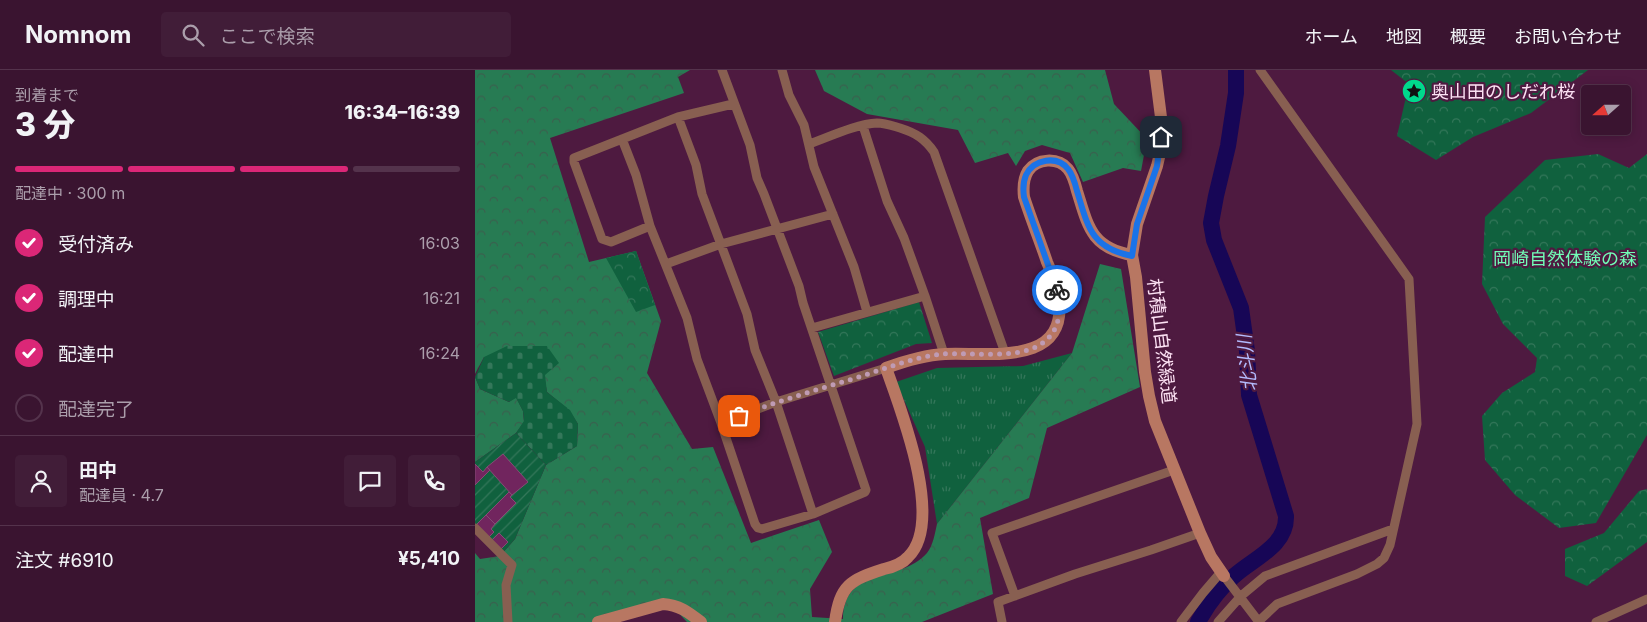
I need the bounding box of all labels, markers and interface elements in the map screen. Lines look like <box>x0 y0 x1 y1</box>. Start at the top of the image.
search box <box>161 12 511 57</box>
text: Nomnom <box>25 20 131 49</box>
icon: search <box>179 21 207 49</box>
text: ここで検索 <box>219 25 315 48</box>
text: ホーム <box>1305 26 1358 47</box>
text: 地図 <box>1386 26 1422 47</box>
text: 概要 <box>1450 26 1486 47</box>
text: お問い合わせ <box>1514 26 1622 47</box>
place icon: 奥山田のしだれ桜 <box>1401 78 1427 104</box>
place label: 奥山田のしだれ桜 <box>1431 81 1575 102</box>
text: 到着まで <box>15 85 79 105</box>
north arrow <box>1581 85 1631 135</box>
map controls <box>1581 85 1631 135</box>
text: 16:34–16:39 <box>345 101 460 124</box>
text: 3 分 <box>15 105 75 144</box>
pin <box>1140 116 1182 158</box>
icon: home <box>1147 123 1175 151</box>
text: 配達中 · 300 m <box>15 183 125 203</box>
icon: check <box>15 229 43 257</box>
text: 受付済み <box>58 233 134 256</box>
text: 16:03 <box>419 233 460 253</box>
park label: 岡崎自然体験の森 <box>1493 248 1637 269</box>
courier <box>1032 265 1082 315</box>
icon: bike <box>1043 276 1071 304</box>
street label: 村積山自然緑道 <box>1144 277 1180 405</box>
icon: check <box>15 284 43 312</box>
text: 調理中 <box>58 288 115 311</box>
text: 16:21 <box>423 288 460 308</box>
water label: 北斗川 <box>1232 331 1261 393</box>
icon: check <box>15 339 43 367</box>
text: 配達中 <box>58 343 115 366</box>
text: 16:24 <box>419 343 460 363</box>
pin <box>718 395 760 437</box>
text: 配達完了 <box>58 398 134 421</box>
icon: bag <box>725 402 753 430</box>
button: person <box>15 455 67 507</box>
button: chat <box>344 455 396 507</box>
button: phone <box>408 455 460 507</box>
text: 田中 <box>79 459 117 482</box>
text: 配達員 · 4.7 <box>79 485 164 505</box>
text: ¥5,410 <box>398 547 460 570</box>
text: 注文 #6910 <box>15 549 114 572</box>

